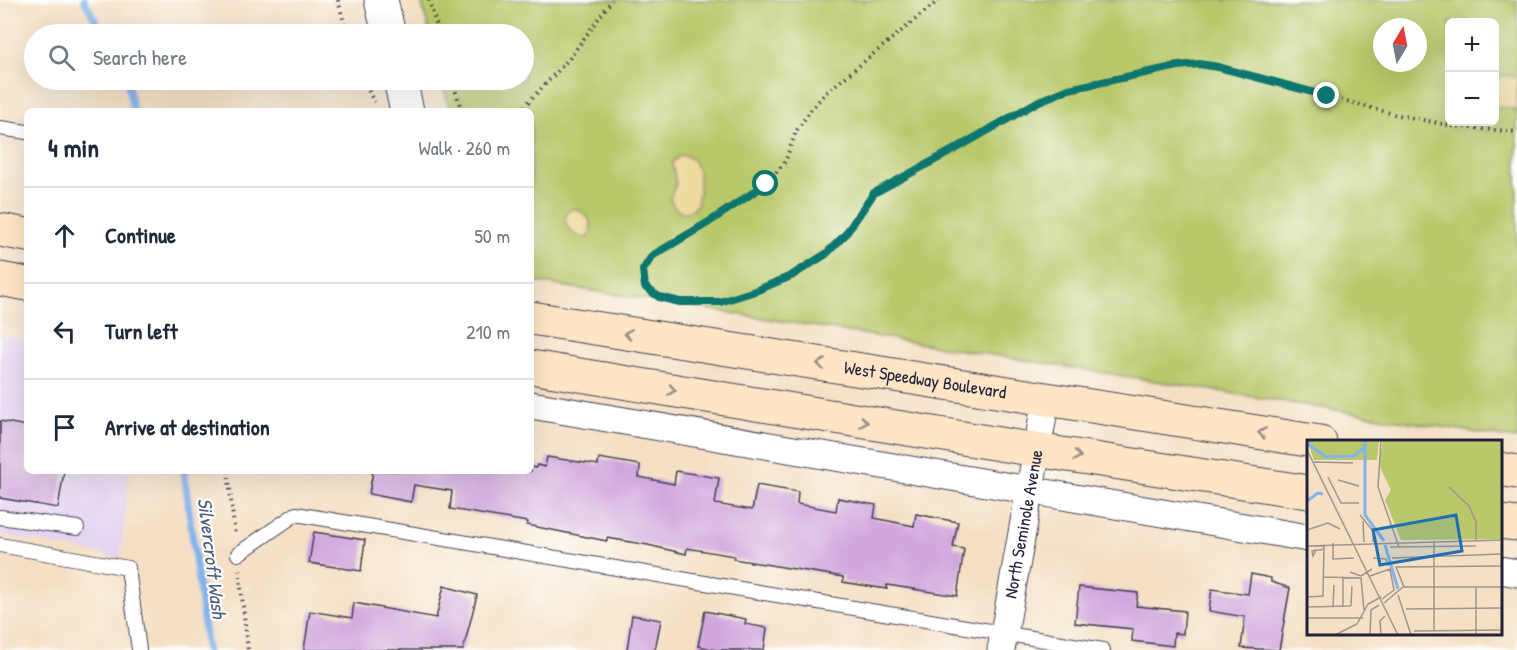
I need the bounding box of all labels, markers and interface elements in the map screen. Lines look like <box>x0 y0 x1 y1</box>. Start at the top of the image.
north arrow <box>1373 18 1427 72</box>
map controls <box>1445 18 1499 126</box>
button: + <box>1445 18 1499 72</box>
search box <box>24 24 534 90</box>
icon: search <box>45 41 78 74</box>
text: Search here <box>93 42 187 72</box>
button: − <box>1445 72 1499 126</box>
route end <box>1313 82 1339 108</box>
text: 4 min <box>48 130 99 165</box>
text: Walk · 260 m <box>419 134 510 161</box>
route start <box>752 170 778 196</box>
icon: ahead <box>48 219 81 252</box>
text: Continue <box>105 220 176 250</box>
text: 50 m <box>474 222 510 249</box>
icon: left <box>48 315 81 348</box>
text: Turn left <box>105 316 178 346</box>
text: 210 m <box>466 318 510 345</box>
one-way arrow <box>623 328 633 340</box>
street label: West Speedway Boulevard <box>842 354 1008 405</box>
one-way arrow <box>816 358 826 371</box>
one-way arrow <box>666 383 676 396</box>
icon: arrive <box>48 411 81 444</box>
text: Arrive at destination <box>105 412 270 442</box>
one-way arrow <box>859 415 869 427</box>
one-way arrow <box>1258 427 1267 439</box>
inset map <box>1307 440 1502 635</box>
street label: North Seminole Avenue <box>998 448 1049 600</box>
one-way arrow <box>1072 449 1082 462</box>
water label: Silvercroft Wash <box>192 496 233 621</box>

